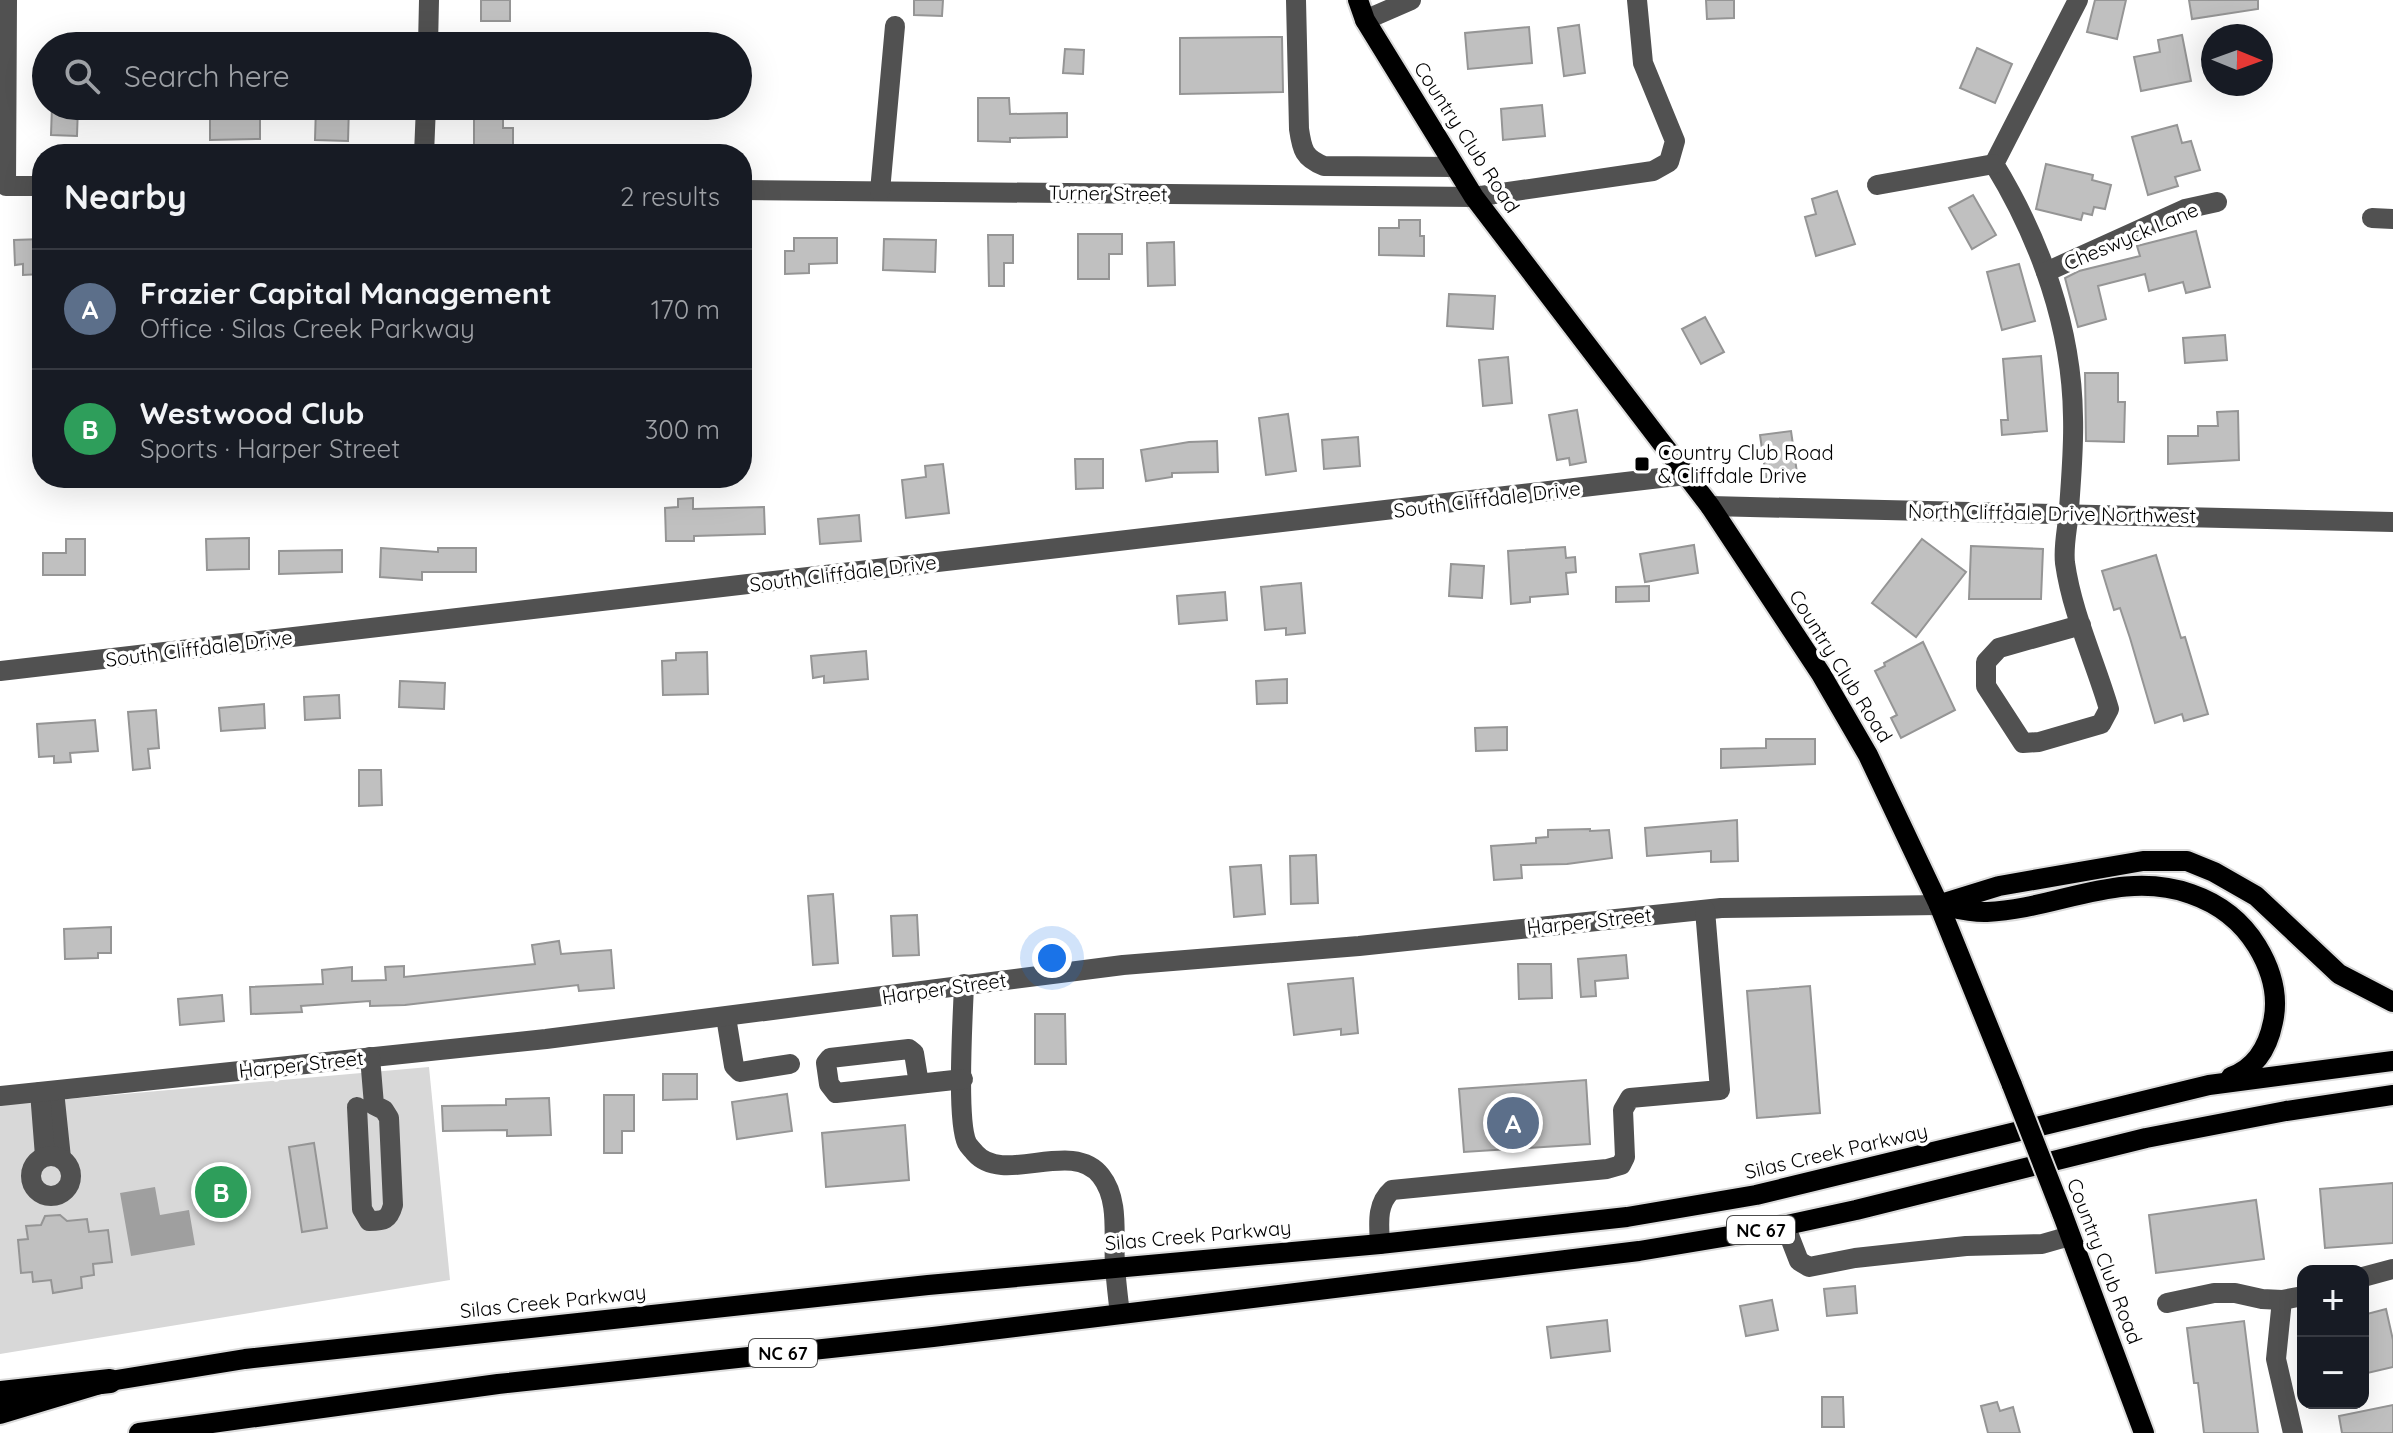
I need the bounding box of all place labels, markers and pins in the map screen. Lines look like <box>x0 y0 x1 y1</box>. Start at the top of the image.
place label: Country Club Road & Cliffdale Drive <box>1658 440 1834 488</box>
marker: Country Club Road & Cliffdale Drive <box>1633 455 1651 473</box>
pin: A <box>1487 1093 1539 1153</box>
pin: B <box>195 1162 247 1222</box>

